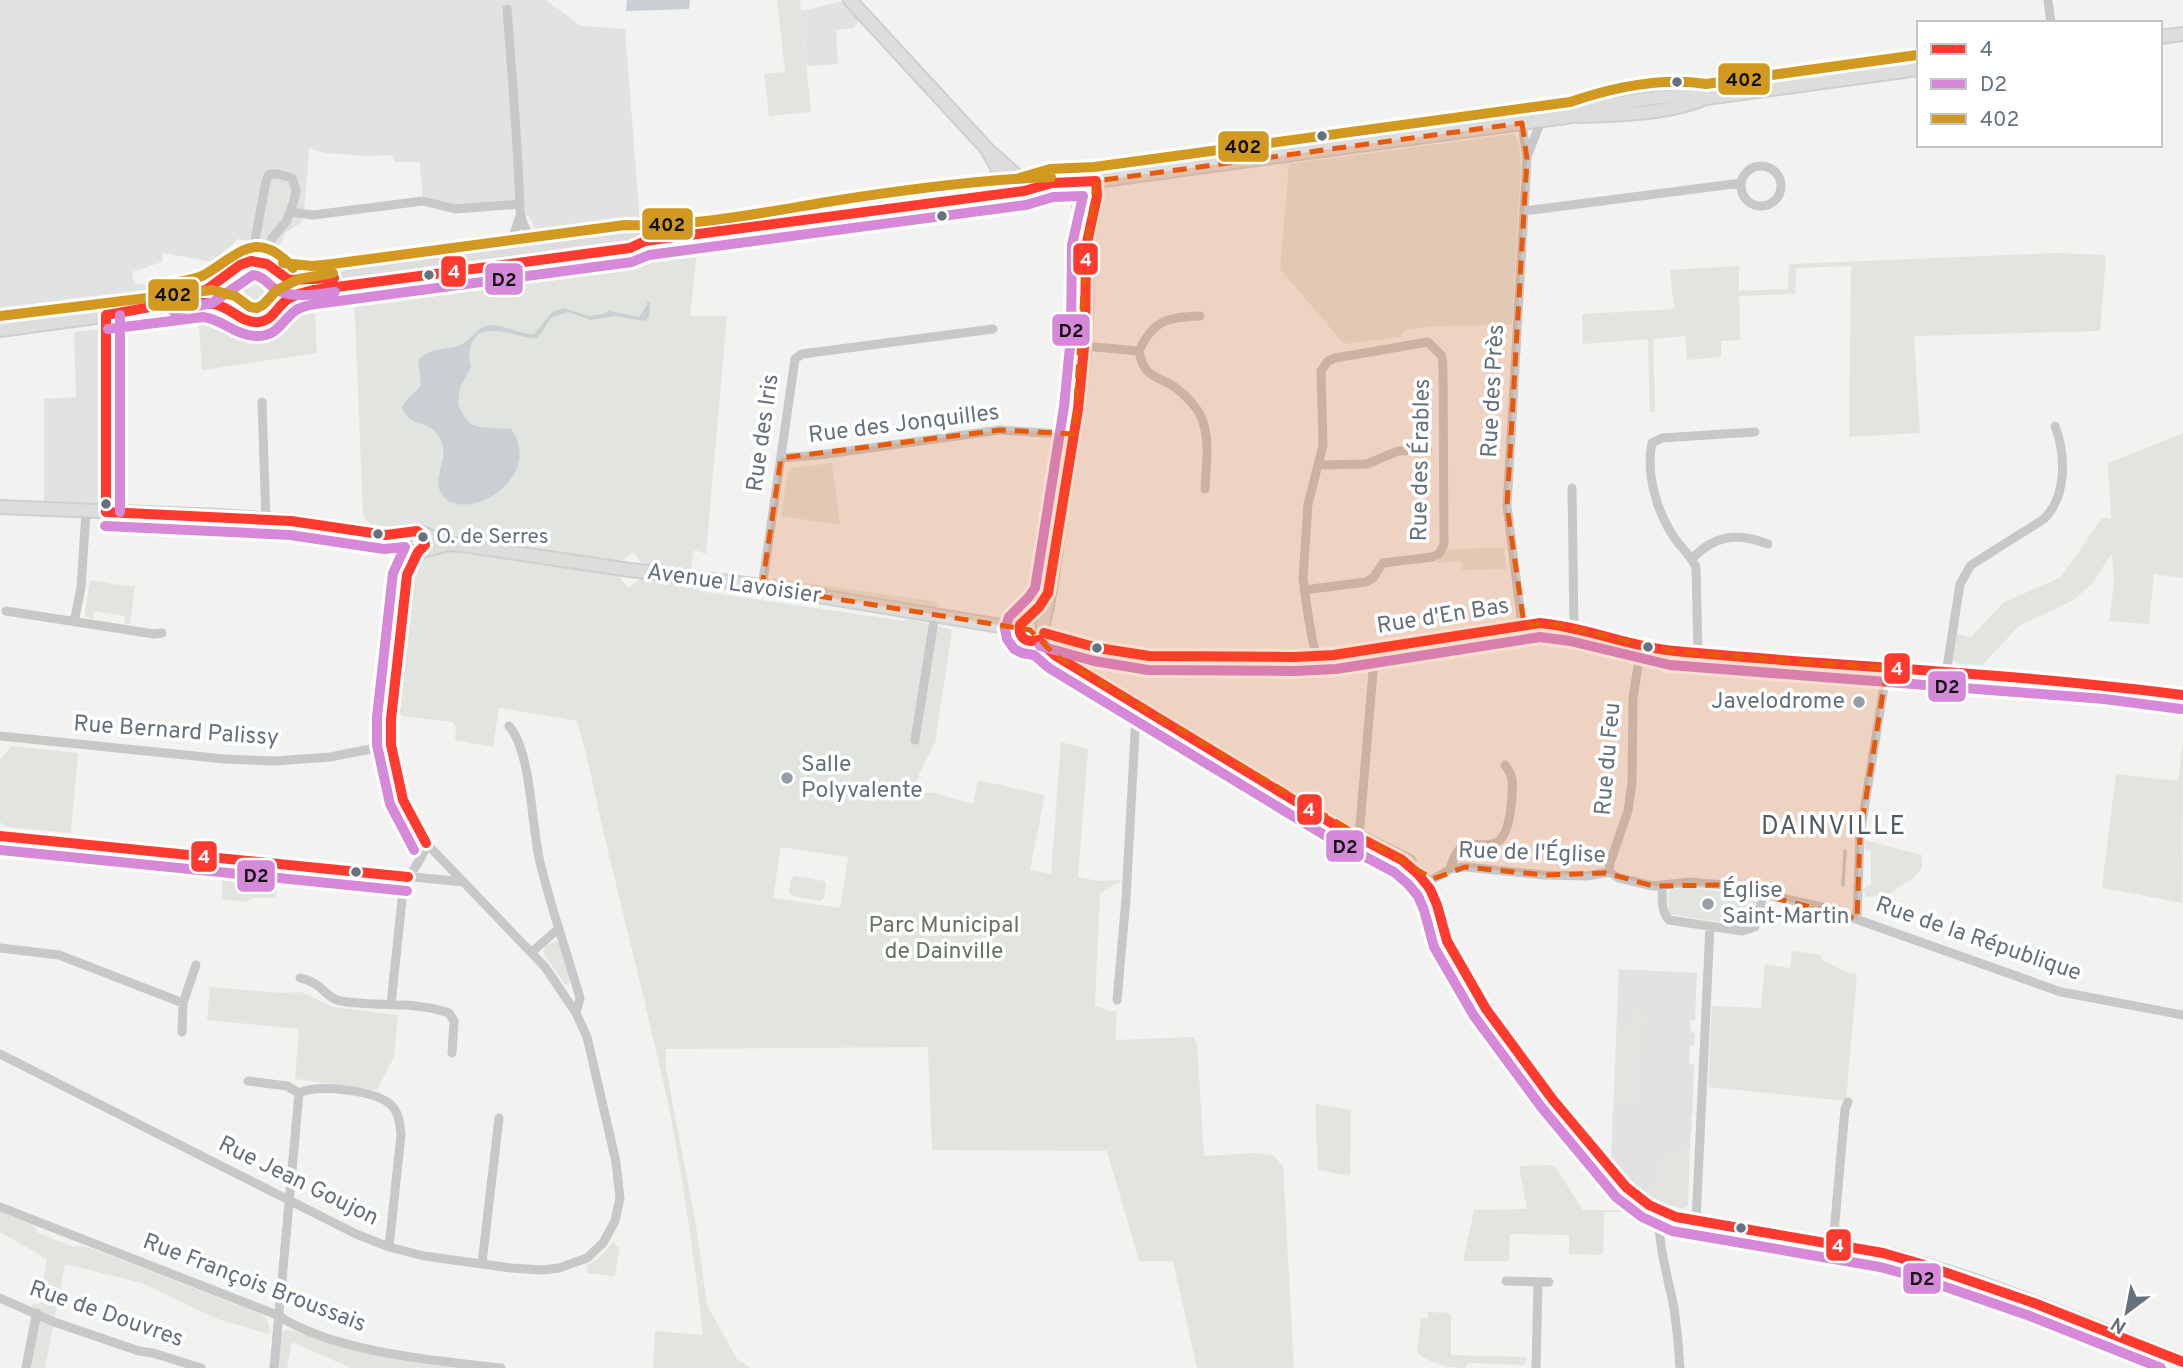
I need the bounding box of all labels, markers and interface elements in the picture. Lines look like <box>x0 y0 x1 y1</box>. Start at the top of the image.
legend <box>1917 21 2162 147</box>
text: 4 <box>1980 37 1993 64</box>
line badge: 402 <box>1717 62 1771 96</box>
text: 402 <box>1726 69 1762 93</box>
text: D2 <box>1980 72 2007 99</box>
unlabelled marker <box>1670 75 1684 89</box>
text: 402 <box>1980 107 2019 134</box>
unlabelled marker <box>1315 129 1329 143</box>
line badge: 402 <box>1217 130 1270 163</box>
text: 402 <box>1225 136 1261 160</box>
line badge: 402 <box>641 207 694 241</box>
unlabelled marker <box>935 209 949 223</box>
text: 402 <box>649 214 685 238</box>
line badge: 4 <box>1072 242 1099 276</box>
text: 4 <box>1080 249 1092 273</box>
line badge: 4 <box>440 255 467 288</box>
text: 4 <box>448 261 460 285</box>
line badge: D2 <box>484 262 524 296</box>
unlabelled marker <box>422 268 436 282</box>
text: D2 <box>491 269 517 293</box>
line badge: 402 <box>147 278 200 312</box>
text: 402 <box>155 284 191 308</box>
line badge: D2 <box>1051 313 1091 347</box>
text: D2 <box>1058 320 1084 344</box>
street label: Rue des Près <box>1476 324 1512 458</box>
street label: Rue des Iris <box>741 372 787 494</box>
street label: Rue des Érables <box>1405 378 1438 542</box>
street label: Rue des Jonquilles <box>807 399 1001 451</box>
unlabelled marker <box>99 497 113 511</box>
place label: O. de Serres <box>436 524 549 551</box>
unlabelled marker <box>371 527 385 541</box>
marker: O. de Serres <box>416 530 430 544</box>
street label: Avenue Lavoisier <box>645 558 823 612</box>
street label: Rue d'En Bas <box>1375 592 1511 642</box>
unlabelled marker <box>1641 640 1655 654</box>
unlabelled marker <box>1090 641 1104 655</box>
line badge: 4 <box>1883 652 1911 685</box>
text: 4 <box>1891 658 1903 682</box>
line badge: D2 <box>1927 670 1967 703</box>
text: D2 <box>1934 676 1960 700</box>
place label: Javelodrome <box>1711 688 1845 717</box>
marker: Javelodrome <box>1851 694 1867 710</box>
street label: Rue du Feu <box>1590 701 1628 817</box>
street label: Rue Bernard Palissy <box>72 710 280 754</box>
place label: Salle Polyvalente <box>801 751 923 806</box>
marker: Salle Polyvalente <box>779 770 795 786</box>
line badge: 4 <box>1296 793 1323 826</box>
text: 4 <box>1303 799 1315 823</box>
district label: DAINVILLE <box>1761 811 1907 844</box>
line badge: D2 <box>1325 829 1365 863</box>
text: D2 <box>1332 836 1358 860</box>
street label: Rue de l'Église <box>1458 836 1606 871</box>
line badge: 4 <box>190 840 218 873</box>
text: 4 <box>198 846 210 870</box>
line badge: D2 <box>236 859 276 893</box>
text: D2 <box>243 865 269 889</box>
unlabelled marker <box>349 865 363 879</box>
place label: Église Saint-Martin <box>1722 876 1849 932</box>
street label: Rue de la République <box>1871 891 2085 989</box>
marker: Église Saint-Martin <box>1700 896 1716 912</box>
park label: Parc Municipal de Dainville <box>869 912 1019 967</box>
street label: Rue Jean Goujon <box>213 1131 383 1233</box>
unlabelled marker <box>1734 1221 1748 1235</box>
street label: Rue François Broussais <box>138 1228 370 1340</box>
line badge: 4 <box>1825 1228 1852 1262</box>
text: 4 <box>1832 1235 1844 1259</box>
line badge: D2 <box>1902 1262 1942 1295</box>
text: D2 <box>1909 1268 1935 1292</box>
street label: Rue de Douvres <box>25 1275 187 1355</box>
north arrow <box>2092 1277 2162 1347</box>
text: N <box>2107 1311 2131 1339</box>

